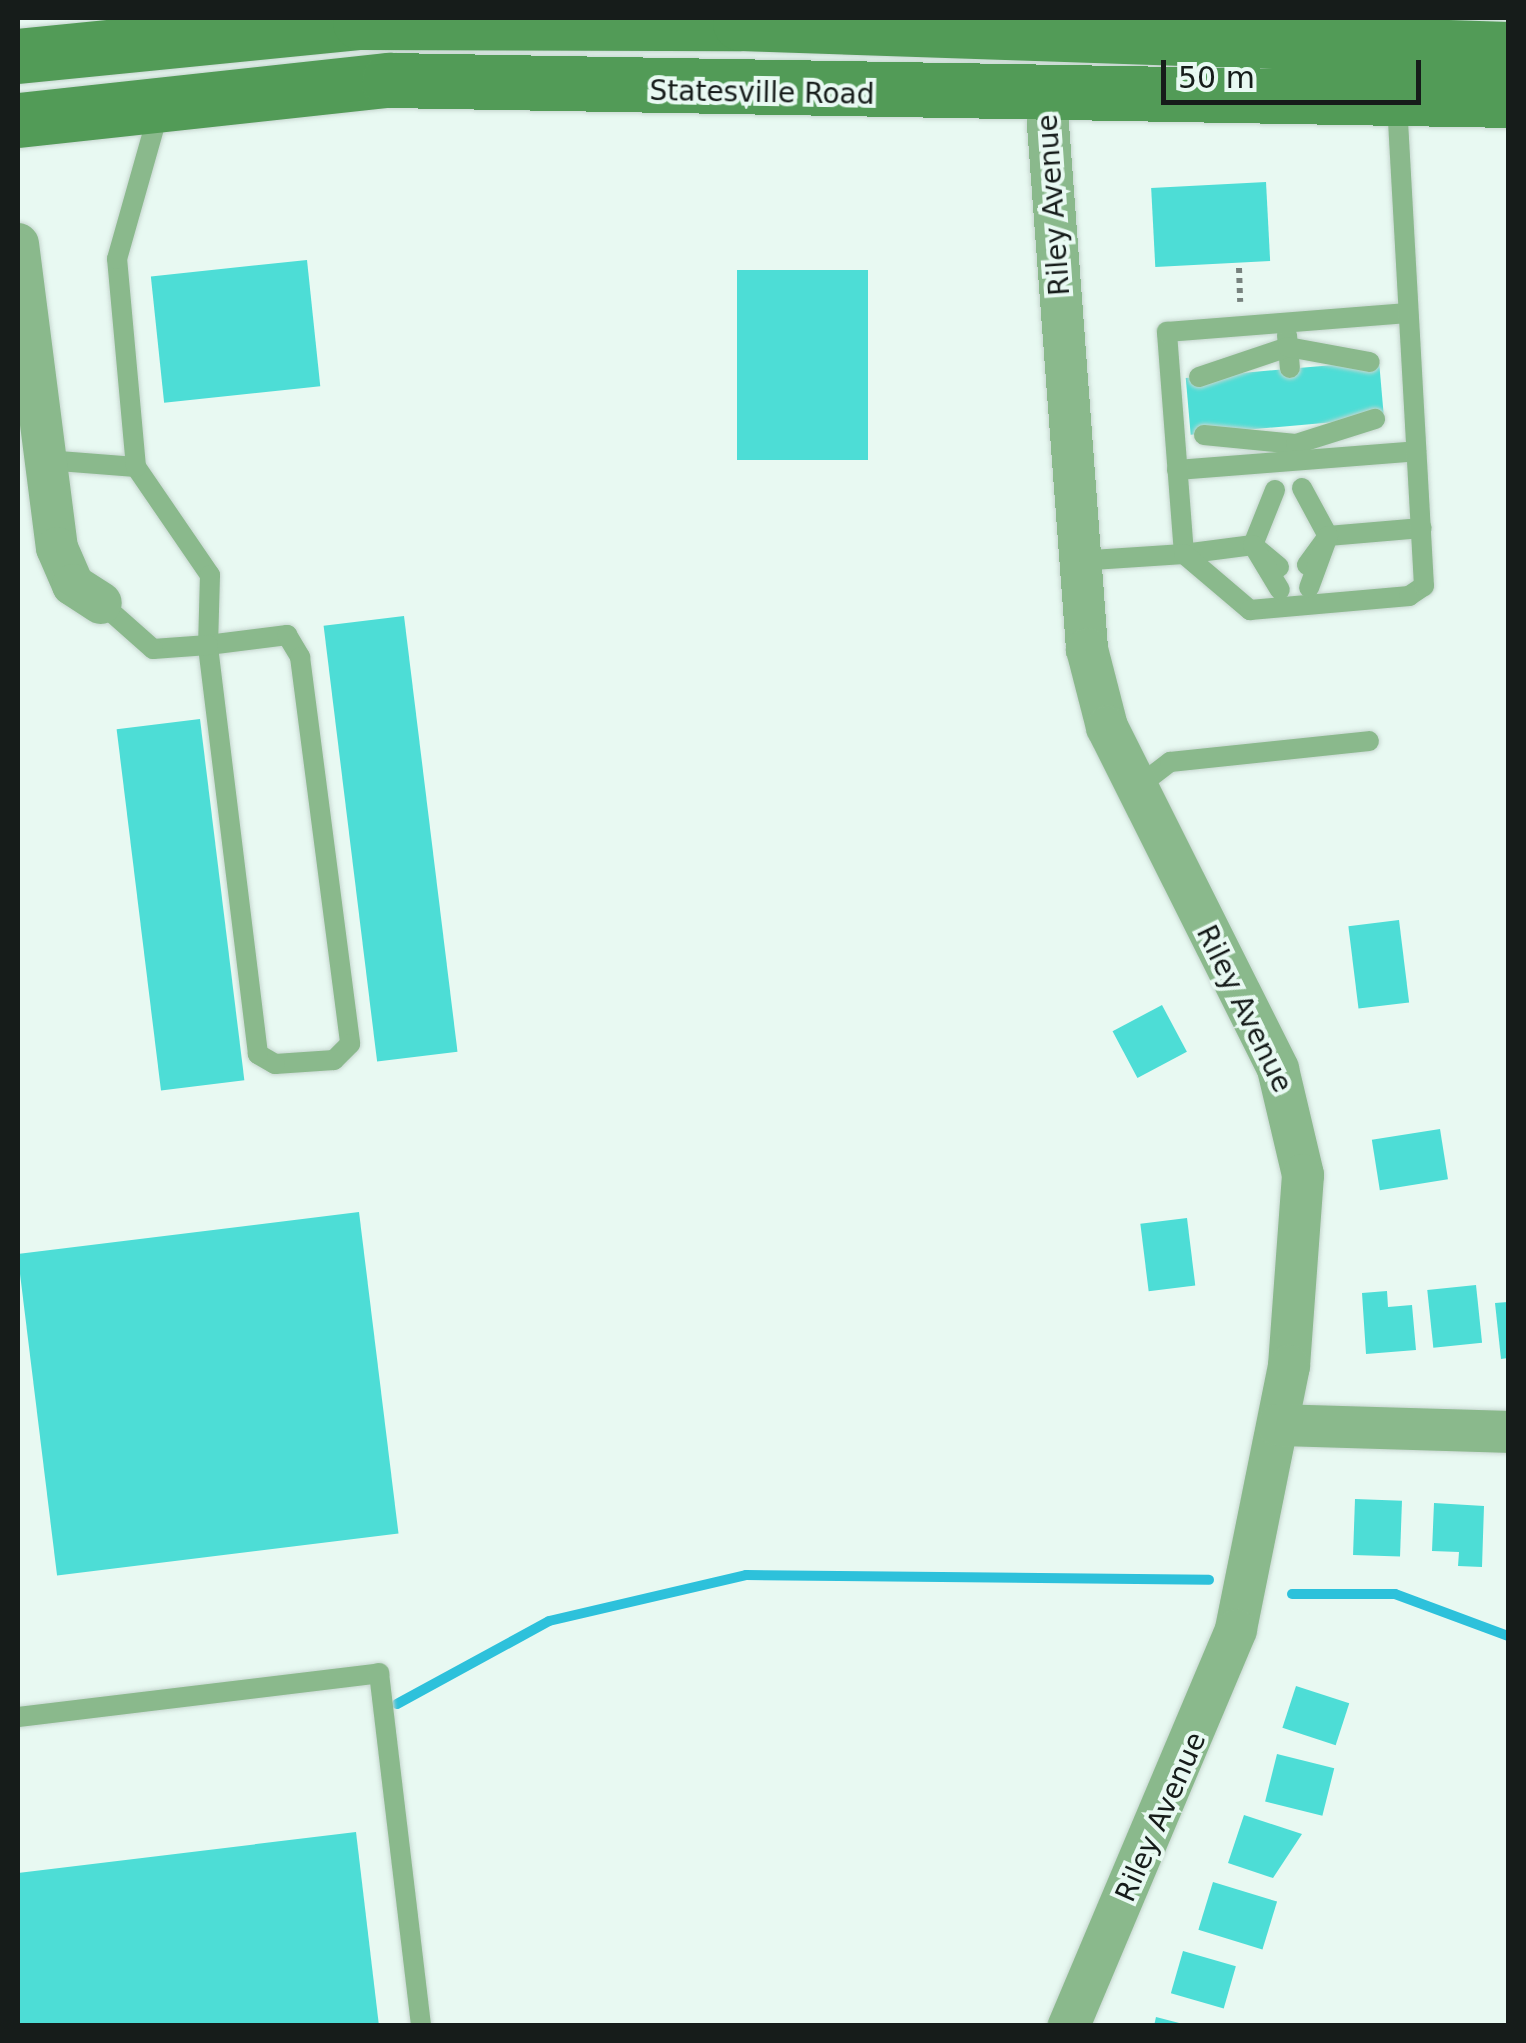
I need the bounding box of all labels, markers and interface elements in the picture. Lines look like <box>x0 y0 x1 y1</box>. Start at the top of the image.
scale bar <box>1166 40 1426 102</box>
text: 50 m <box>1178 60 1255 95</box>
street label: Statesville Road <box>649 74 875 112</box>
street label: Riley Avenue <box>1031 113 1077 297</box>
street label: Riley Avenue <box>1189 920 1299 1098</box>
street label: Riley Avenue <box>1109 1727 1213 1907</box>

